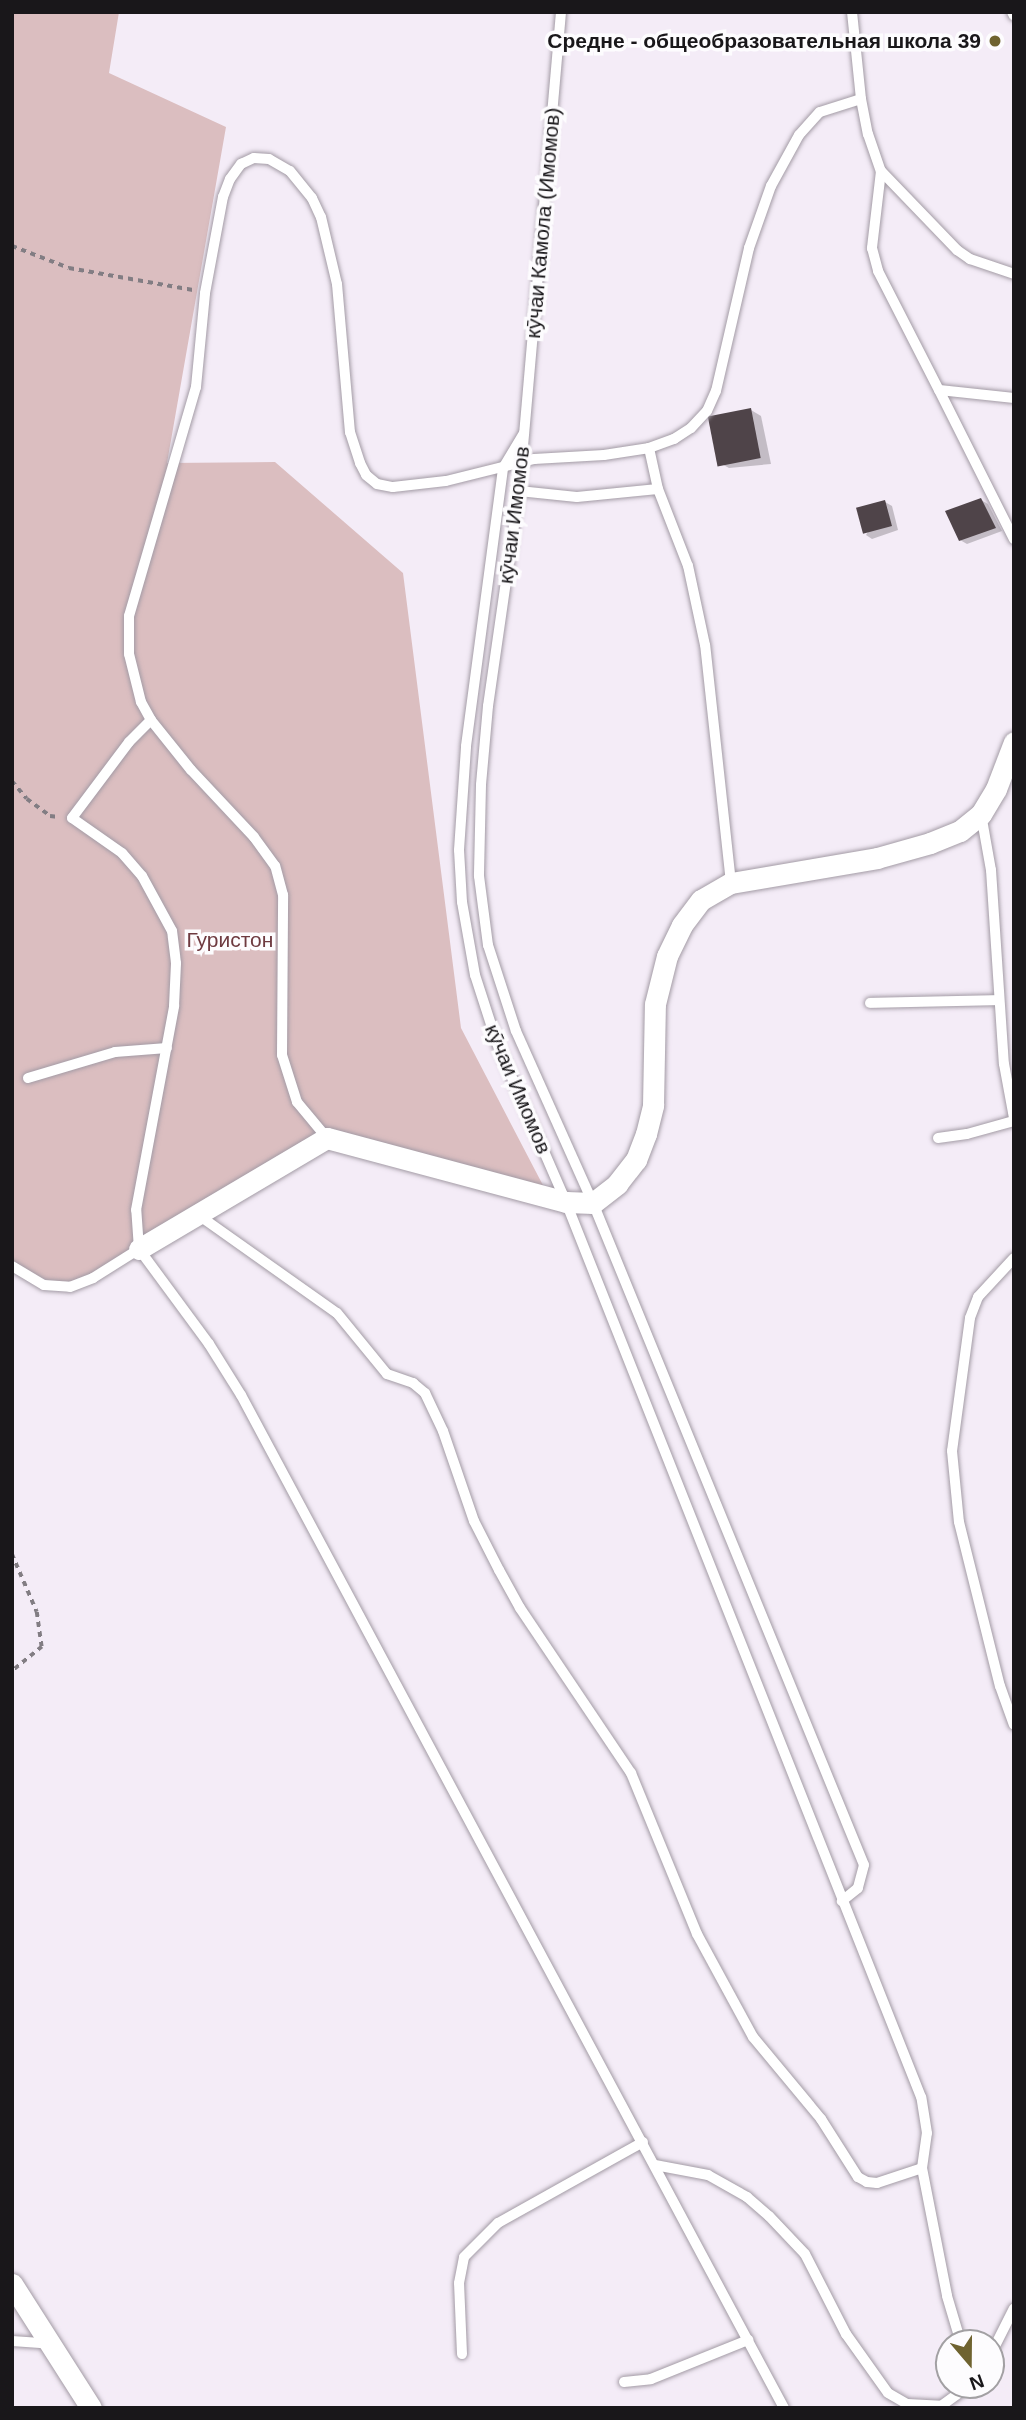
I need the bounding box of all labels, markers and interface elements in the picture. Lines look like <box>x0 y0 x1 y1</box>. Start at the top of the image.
place label: Средне - общеобразовательная школа 39 <box>547 28 981 54</box>
marker: Средне - общеобразовательная школа 39 <box>987 33 1003 49</box>
street label: кӯчаи Камола (Имомов) <box>520 107 566 339</box>
street label: кӯчаи Имомов <box>493 445 535 585</box>
park label: Гуристон <box>187 927 273 953</box>
street label: кӯчаи Имомов <box>479 1020 557 1158</box>
north arrow <box>935 2329 1005 2399</box>
text: N <box>967 2370 987 2395</box>

